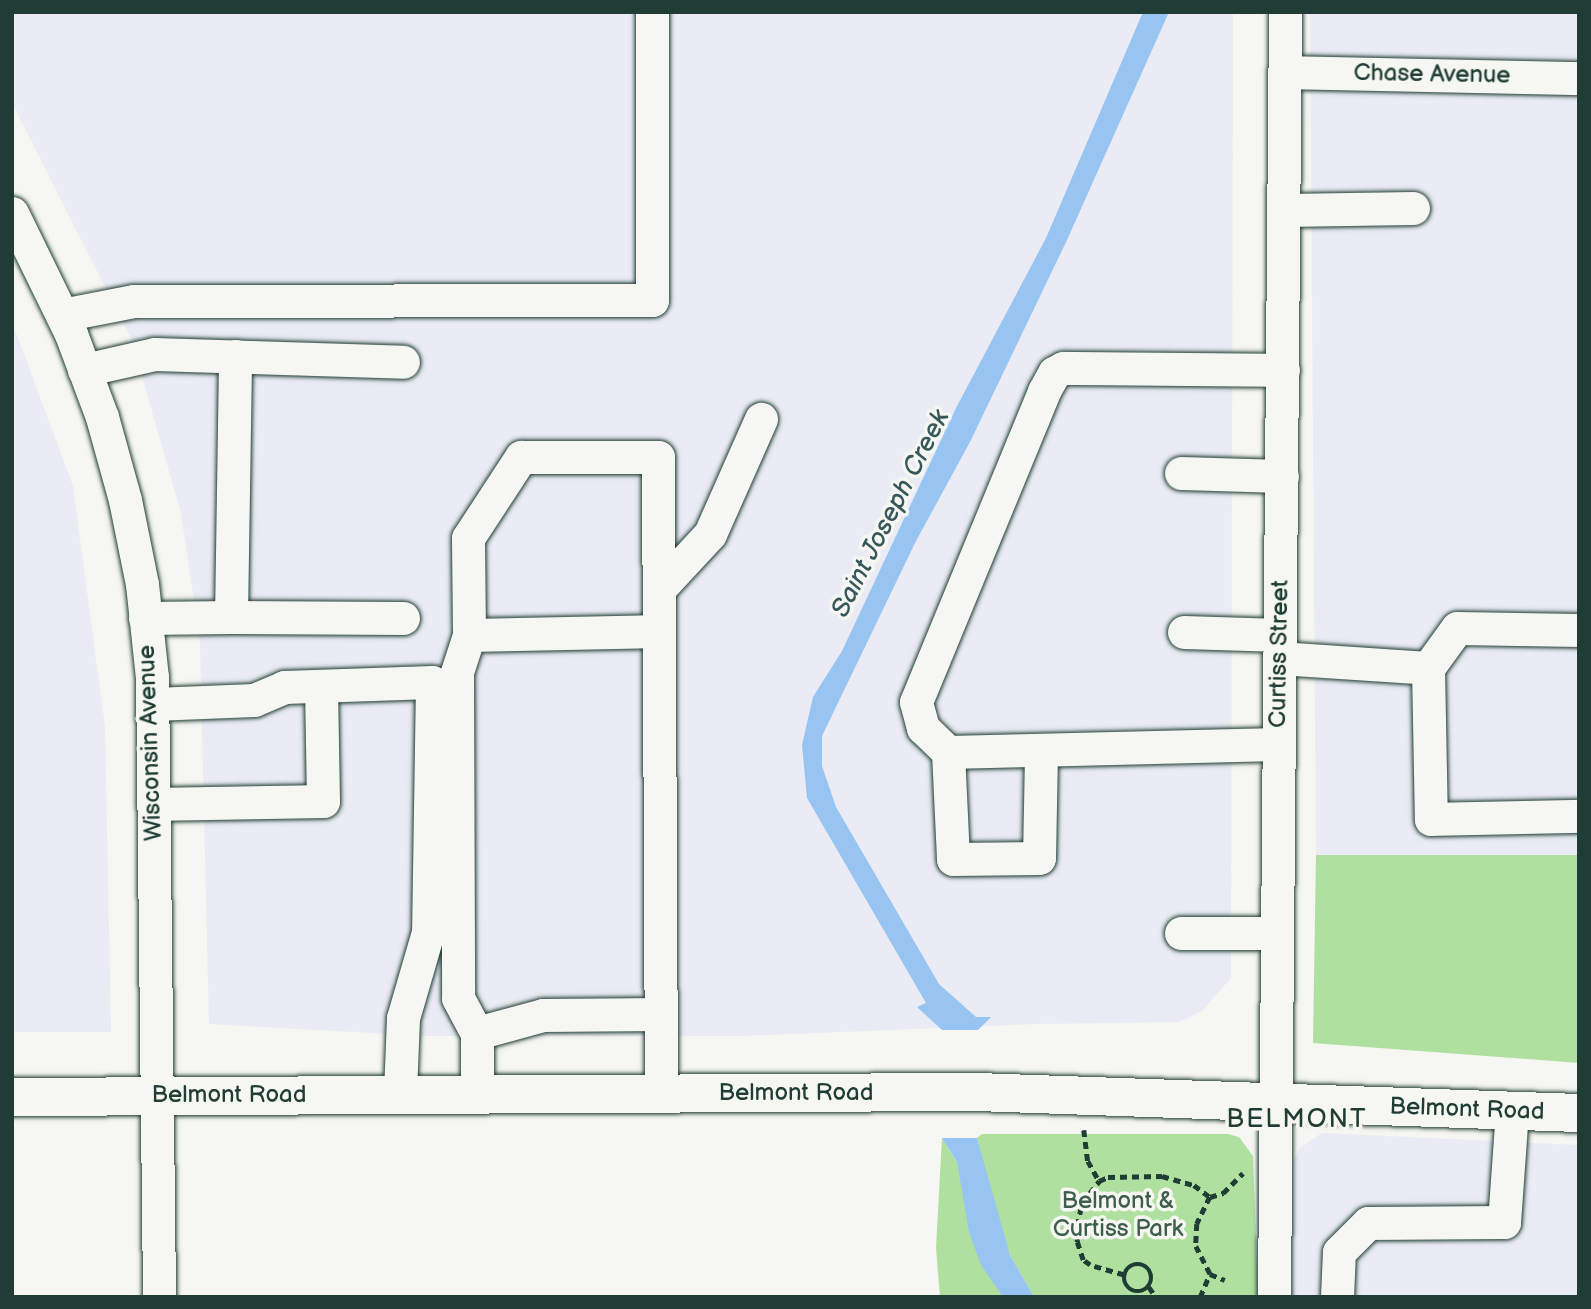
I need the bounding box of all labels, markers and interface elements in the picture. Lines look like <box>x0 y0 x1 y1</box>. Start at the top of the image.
street label: Chase Avenue <box>1353 58 1511 90</box>
water label: Saint Joseph Creek <box>825 404 957 624</box>
street label: Curtiss Street <box>1263 580 1295 728</box>
street label: Wisconsin Avenue <box>132 644 168 842</box>
street label: Belmont Road <box>719 1079 873 1107</box>
street label: Belmont Road <box>152 1081 306 1109</box>
street label: Belmont Road <box>1389 1092 1545 1126</box>
district label: BELMONT <box>1227 1104 1367 1136</box>
park label: Belmont & Curtiss Park <box>1053 1187 1183 1243</box>

